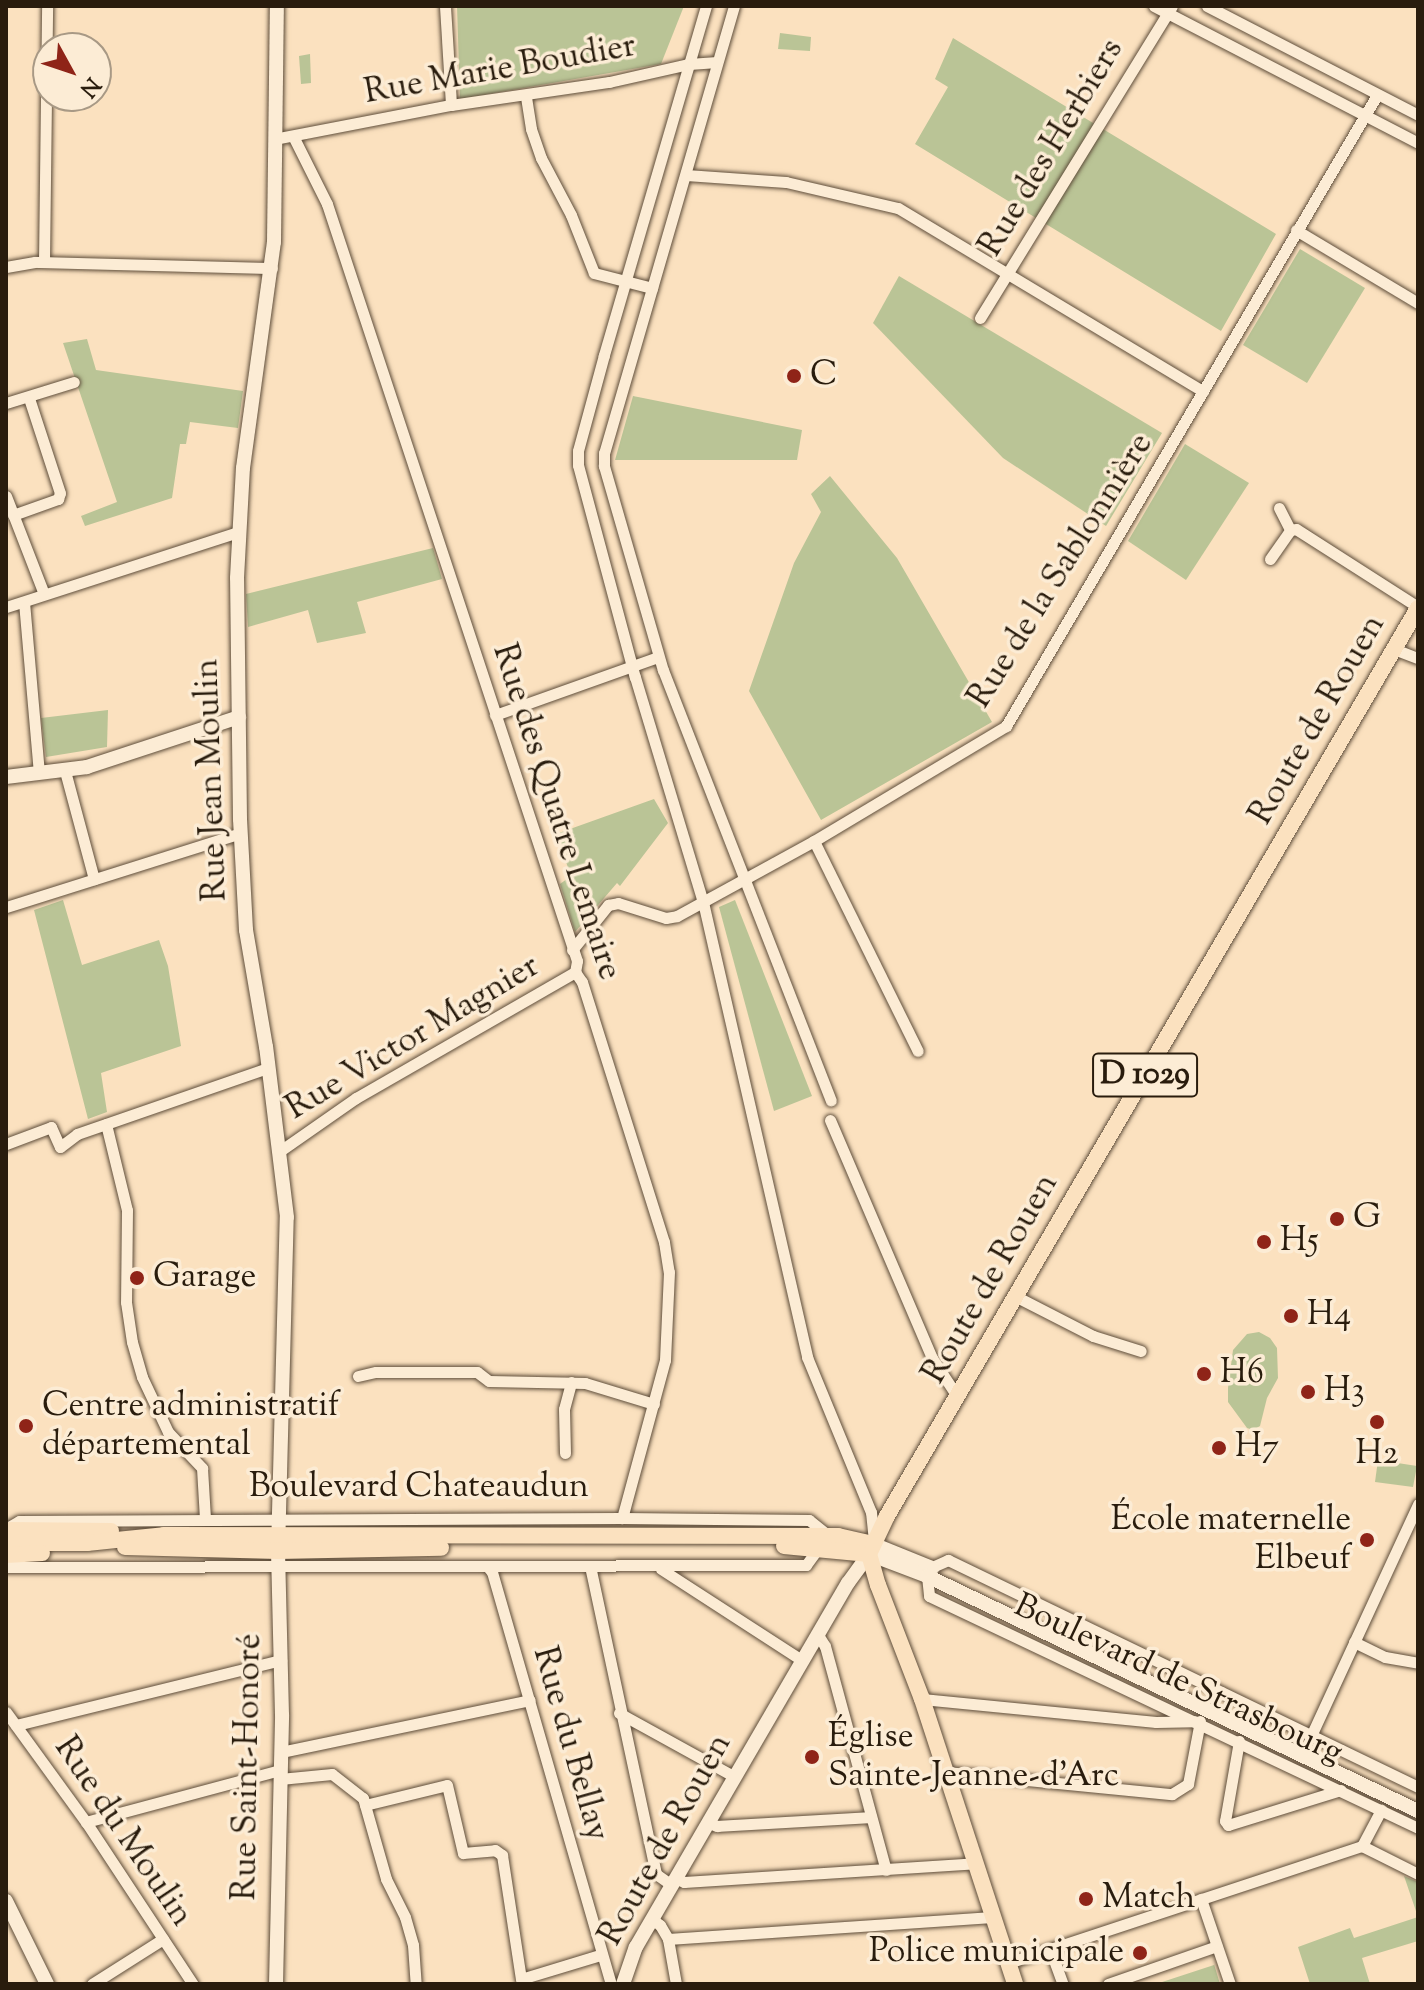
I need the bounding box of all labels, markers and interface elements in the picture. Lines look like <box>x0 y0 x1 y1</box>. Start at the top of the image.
street label: Rue Marie Boudier <box>361 26 639 114</box>
north arrow <box>32 32 112 112</box>
street label: Rue des Herbiers <box>971 32 1133 264</box>
text: N <box>71 69 107 103</box>
place label: C <box>810 356 837 396</box>
marker: C <box>785 367 803 385</box>
street label: Rue de la Sablonnière <box>960 426 1162 716</box>
street label: Route de Rouen <box>1241 608 1395 832</box>
street label: Rue des Quatre Lemaire <box>482 639 630 985</box>
street label: Rue Jean Moulin <box>187 658 237 902</box>
street label: Rue Victor Magnier <box>279 946 547 1130</box>
road number: D 1029 <box>1091 1047 1199 1103</box>
street label: Route de Rouen <box>914 1167 1068 1391</box>
place label: G <box>1353 1199 1381 1239</box>
marker: G <box>1328 1210 1346 1228</box>
place label: H5 <box>1280 1222 1319 1262</box>
marker: H5 <box>1255 1233 1273 1251</box>
place label: Garage <box>153 1258 256 1298</box>
marker: Garage <box>128 1269 146 1287</box>
place label: H4 <box>1307 1296 1351 1336</box>
marker: H4 <box>1282 1307 1300 1325</box>
place label: H6 <box>1220 1354 1264 1394</box>
marker: H6 <box>1195 1365 1213 1383</box>
place label: H3 <box>1324 1372 1365 1412</box>
marker: H3 <box>1299 1383 1317 1401</box>
place label: Centre administratif départemental <box>42 1386 340 1466</box>
marker: H2 <box>1368 1413 1386 1431</box>
marker: Centre administratif départemental <box>17 1417 35 1435</box>
place label: H7 <box>1235 1428 1279 1468</box>
place label: H2 <box>1356 1435 1398 1475</box>
marker: H7 <box>1210 1439 1228 1457</box>
street label: Boulevard Chateaudun <box>249 1468 589 1508</box>
place label: École maternelle Elbeuf <box>1111 1500 1351 1580</box>
marker: École maternelle Elbeuf <box>1358 1531 1376 1549</box>
street label: Boulevard de Strasbourg <box>1007 1586 1349 1774</box>
street label: Rue Saint-Honoré <box>225 1633 271 1901</box>
street label: Rue du Bellay <box>523 1642 617 1846</box>
place label: Église Sainte-Jeanne-d'Arc <box>828 1717 1119 1796</box>
street label: Route de Rouen <box>591 1727 741 1953</box>
street label: Rue du Moulin <box>45 1729 201 1935</box>
marker: Église Sainte-Jeanne-d'Arc <box>803 1748 821 1766</box>
place label: Match <box>1102 1879 1195 1919</box>
marker: Match <box>1077 1890 1095 1908</box>
place label: Police municipale <box>869 1933 1124 1973</box>
marker: Police municipale <box>1131 1944 1149 1962</box>

